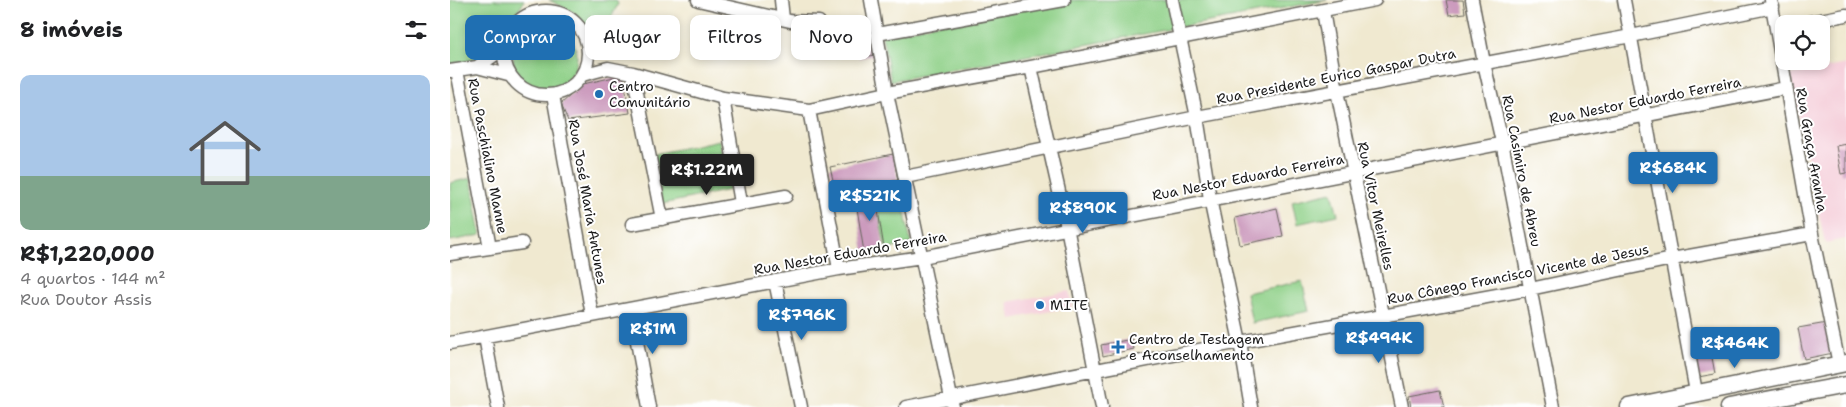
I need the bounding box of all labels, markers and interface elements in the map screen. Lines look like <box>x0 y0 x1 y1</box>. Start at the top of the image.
chip: Comprar <box>465 15 575 60</box>
chip: Alugar <box>585 15 680 60</box>
chip: Filtros <box>690 15 781 60</box>
chip: Novo <box>791 15 871 60</box>
map controls <box>1775 15 1830 70</box>
button: locate <box>1775 15 1830 70</box>
text: 8 imóveis <box>20 16 123 44</box>
icon: filters <box>402 16 430 44</box>
street label: Rua Presidente Eurico Gaspar Dutra <box>1215 44 1457 108</box>
street label: Rua Nestor Eduardo Ferreira <box>1548 72 1743 127</box>
street label: Rua Paschialino Manne <box>464 77 512 235</box>
place label: Centro Comunitário <box>609 77 691 111</box>
street label: Rua Graça Aranha <box>1792 86 1832 214</box>
marker: Centro Comunitário <box>593 88 605 100</box>
street label: Rua Casimiro de Abreu <box>1498 93 1546 249</box>
icon: home <box>180 108 270 198</box>
street label: Rua José Maria Antunes <box>565 118 611 286</box>
street label: Rua Vitor Meirelles <box>1354 140 1398 272</box>
street label: Rua Nestor Eduardo Ferreira <box>1151 149 1346 204</box>
pin: R$684K <box>1632 152 1714 194</box>
pin: R$1.22M <box>661 154 753 196</box>
text: R$684K <box>1639 157 1707 178</box>
text: R$1.22M <box>671 159 743 180</box>
pin: R$521K <box>829 180 911 222</box>
text: R$521K <box>839 185 901 206</box>
pin: R$890K <box>1042 192 1124 234</box>
text: R$890K <box>1049 197 1117 218</box>
street label: Rua Nestor Eduardo Ferreira <box>752 227 948 279</box>
text: R$1,220,000 <box>20 240 155 268</box>
street label: Rua Cônego Francisco Vicente de Jesus <box>1386 240 1650 308</box>
text: 4 quartos · 144 m² <box>20 268 166 289</box>
text: Rua Doutor Assis <box>20 289 152 310</box>
place label: MITE <box>1050 296 1088 314</box>
pin: R$796K <box>761 298 843 341</box>
marker: MITE <box>1034 299 1046 311</box>
text: R$796K <box>769 304 835 325</box>
pin: R$1M <box>623 312 683 355</box>
text: R$1M <box>630 318 676 339</box>
pin: R$494K <box>1338 322 1420 364</box>
pin: R$464K <box>1694 326 1776 369</box>
text: R$494K <box>1346 327 1412 348</box>
place label: Centro de Testagem e Aconselhamento <box>1129 330 1264 364</box>
text: R$464K <box>1701 332 1769 353</box>
marker: Centro de Testagem e Aconselhamento <box>1111 340 1125 354</box>

